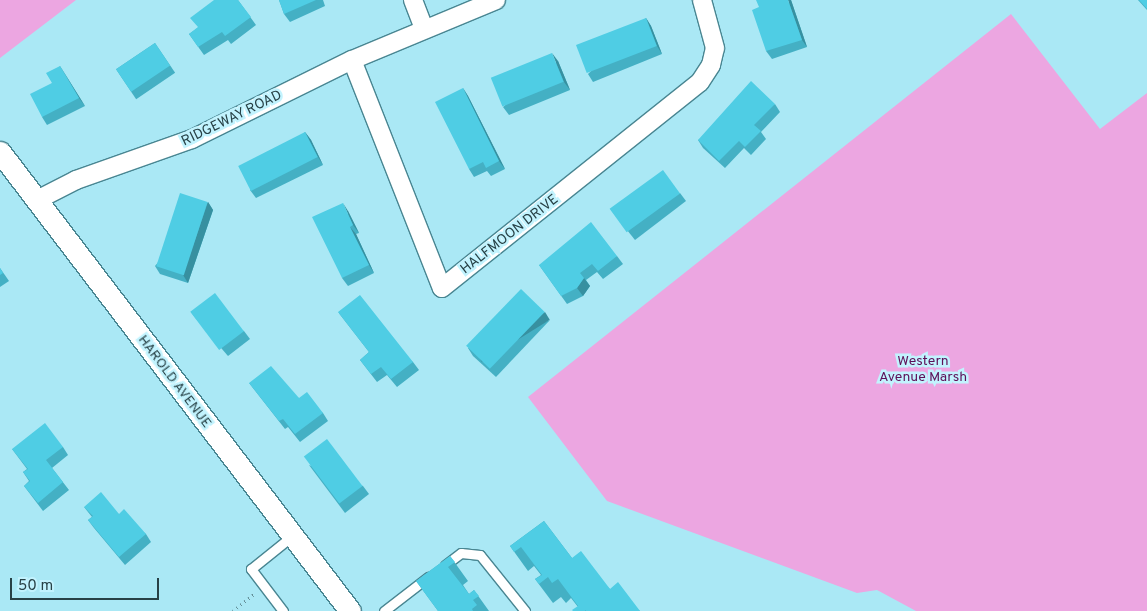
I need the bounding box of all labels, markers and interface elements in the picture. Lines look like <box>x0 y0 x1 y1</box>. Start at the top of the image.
street label: RIDGEWAY ROAD <box>179 87 285 151</box>
street label: HALFMOON DRIVE <box>458 192 562 278</box>
street label: HAROLD AVENUE <box>134 332 214 432</box>
park label: Western Avenue Marsh <box>879 354 967 387</box>
scale bar <box>12 568 161 600</box>
text: 50 m <box>18 577 53 596</box>

